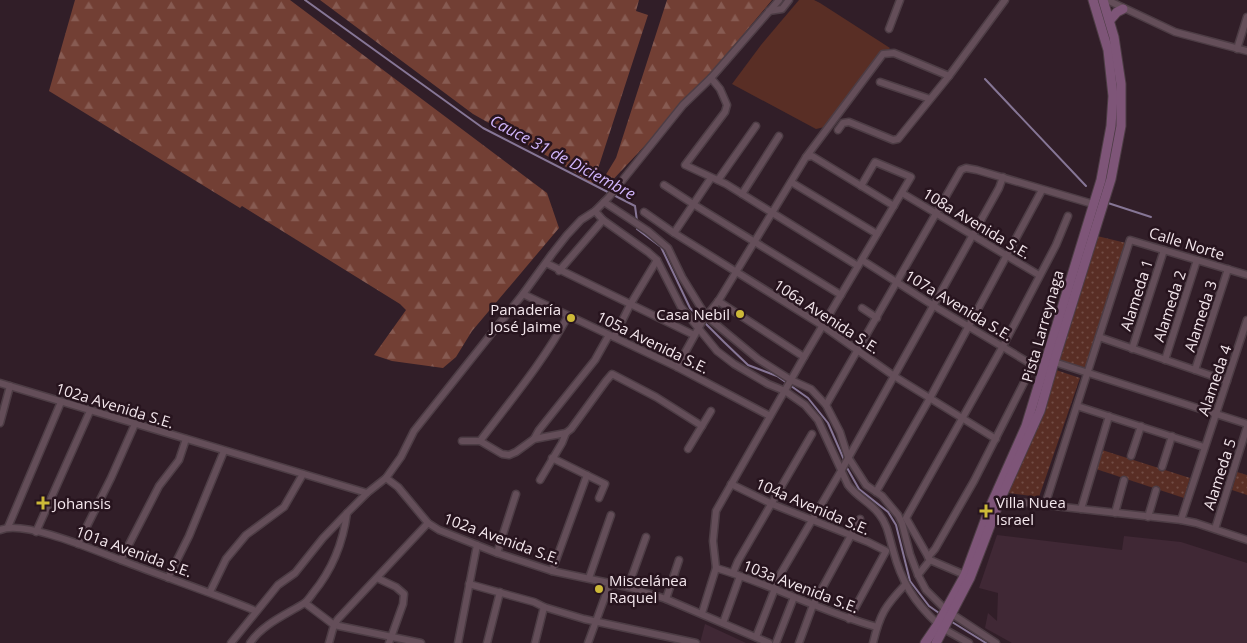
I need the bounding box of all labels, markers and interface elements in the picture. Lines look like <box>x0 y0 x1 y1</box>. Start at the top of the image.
water label: Cauce 31 de Diciembre <box>486 109 640 205</box>
street label: 108a Avenida S.E. <box>919 183 1035 263</box>
street label: Calle Norte <box>1147 222 1227 264</box>
street label: Alameda 1 <box>1115 257 1157 333</box>
street label: 107a Avenida S.E. <box>901 265 1017 345</box>
street label: Pista Larreynaga <box>1016 268 1068 384</box>
street label: Alameda 2 <box>1148 268 1190 344</box>
street label: 106a Avenida S.E. <box>770 274 884 358</box>
street label: Alameda 3 <box>1179 278 1221 354</box>
place label: Panadería José Jaime <box>488 299 561 336</box>
place label: Casa Nebil <box>656 304 730 324</box>
street label: 105a Avenida S.E. <box>594 306 712 378</box>
marker: Casa Nebil <box>734 308 746 320</box>
marker: Panadería José Jaime <box>565 312 577 324</box>
street label: Alameda 4 <box>1193 341 1236 418</box>
street label: 102a Avenida S.E. <box>54 378 176 432</box>
street label: Alameda 5 <box>1198 436 1240 512</box>
street label: 104a Avenida S.E. <box>753 473 873 539</box>
place label: Villa Nuea Israel <box>996 492 1066 529</box>
place label: Johansis <box>51 493 111 513</box>
marker: Johansis <box>37 497 49 509</box>
marker: Villa Nuea Israel <box>980 505 992 517</box>
street label: 102a Avenida S.E. <box>441 508 563 568</box>
street label: 101a Avenida S.E. <box>73 521 195 581</box>
street label: 103a Avenida S.E. <box>740 555 862 617</box>
place label: Miscelánea Raquel <box>609 570 687 607</box>
marker: Miscelánea Raquel <box>593 583 605 595</box>

